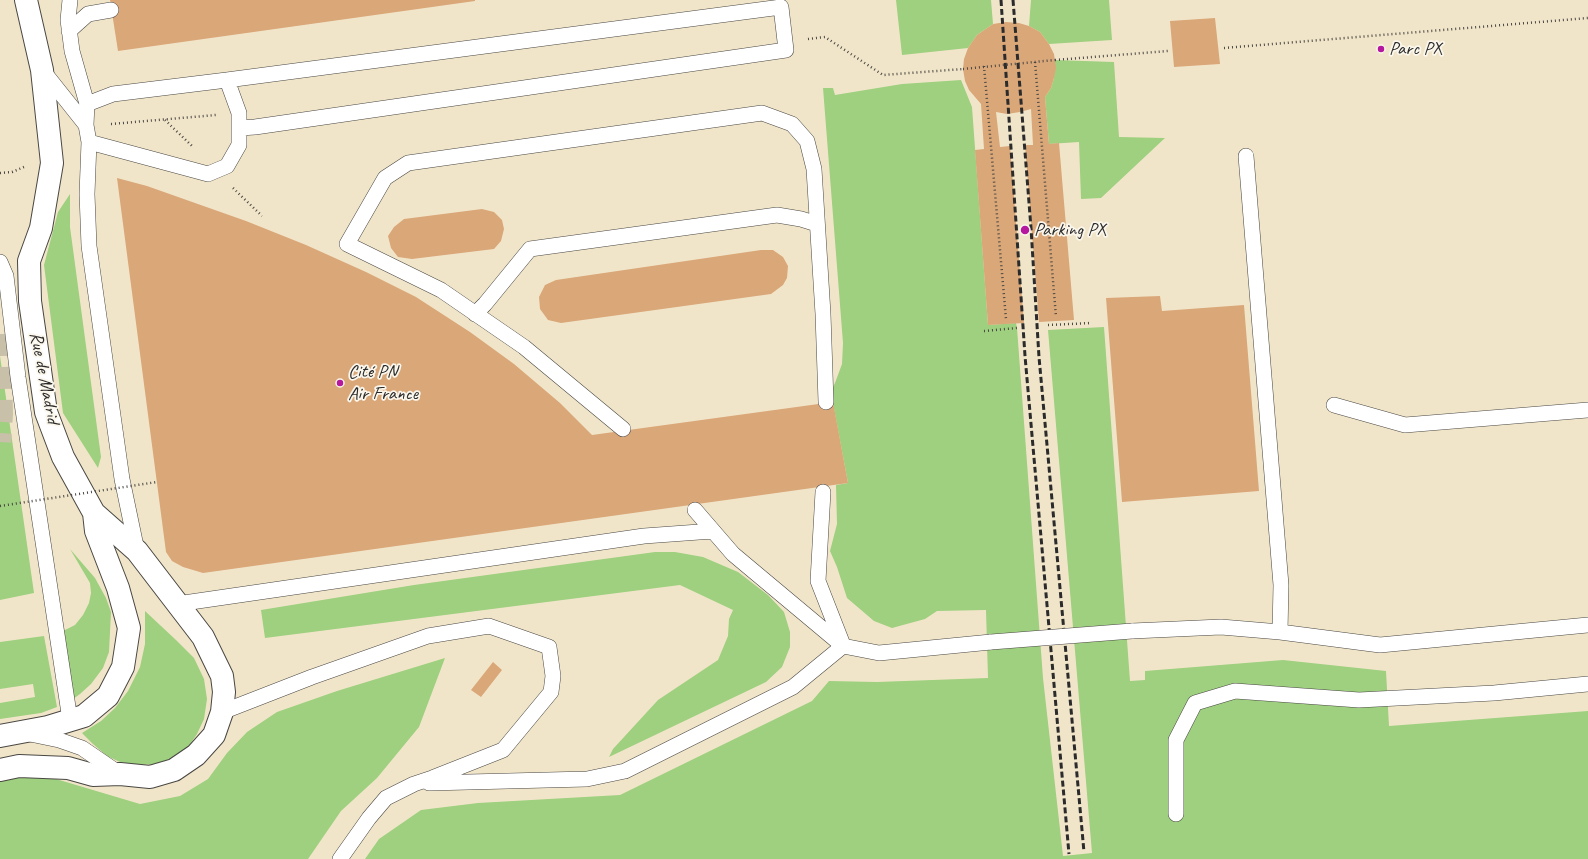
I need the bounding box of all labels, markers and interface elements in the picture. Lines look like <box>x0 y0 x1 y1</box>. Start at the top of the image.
place label: Parc PX <box>1389 38 1442 60</box>
marker: Parc PX <box>1376 44 1386 54</box>
place label: Parking PX <box>1034 219 1106 241</box>
marker: Parking PX <box>1019 224 1031 236</box>
street label: Rue de Madrid <box>24 330 64 426</box>
place label: Cité PN Air France <box>348 361 418 405</box>
marker: Cité PN Air France <box>335 378 345 388</box>

